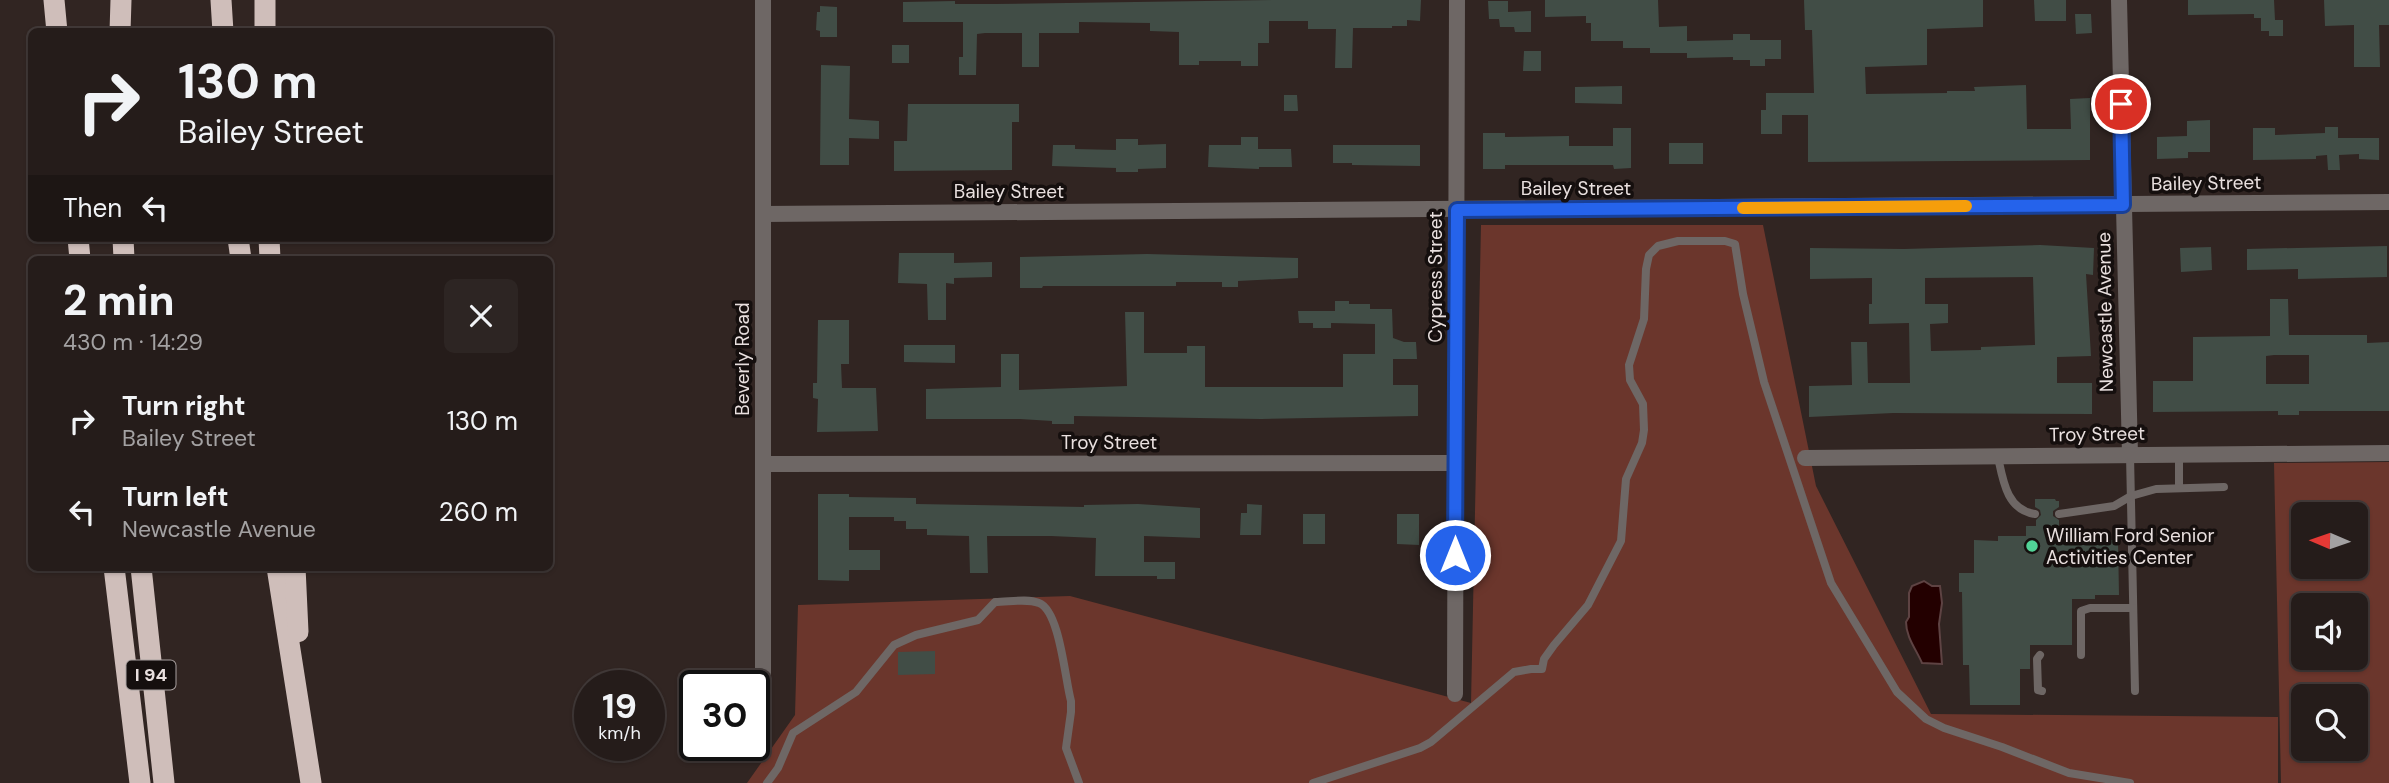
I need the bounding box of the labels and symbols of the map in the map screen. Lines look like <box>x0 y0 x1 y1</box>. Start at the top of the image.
pin <box>2091 74 2151 134</box>
street label: Bailey Street <box>2151 170 2261 196</box>
street label: Bailey Street <box>1521 176 1631 201</box>
street label: Bailey Street <box>954 179 1064 204</box>
street label: Cypress Street <box>1423 211 1448 343</box>
street label: Newcastle Avenue <box>2091 232 2119 392</box>
street label: Beverly Road <box>730 302 755 416</box>
street label: Troy Street <box>2049 421 2145 447</box>
street label: Troy Street <box>1061 430 1157 455</box>
north arrow <box>2291 502 2368 579</box>
position arrow <box>1418 518 1492 592</box>
place label: William Ford Senior Activities Center <box>2046 523 2215 570</box>
marker: William Ford Senior Activities Center <box>2024 538 2040 554</box>
road number: I 94 <box>127 660 176 690</box>
speed limit sign: 30 <box>679 670 770 761</box>

